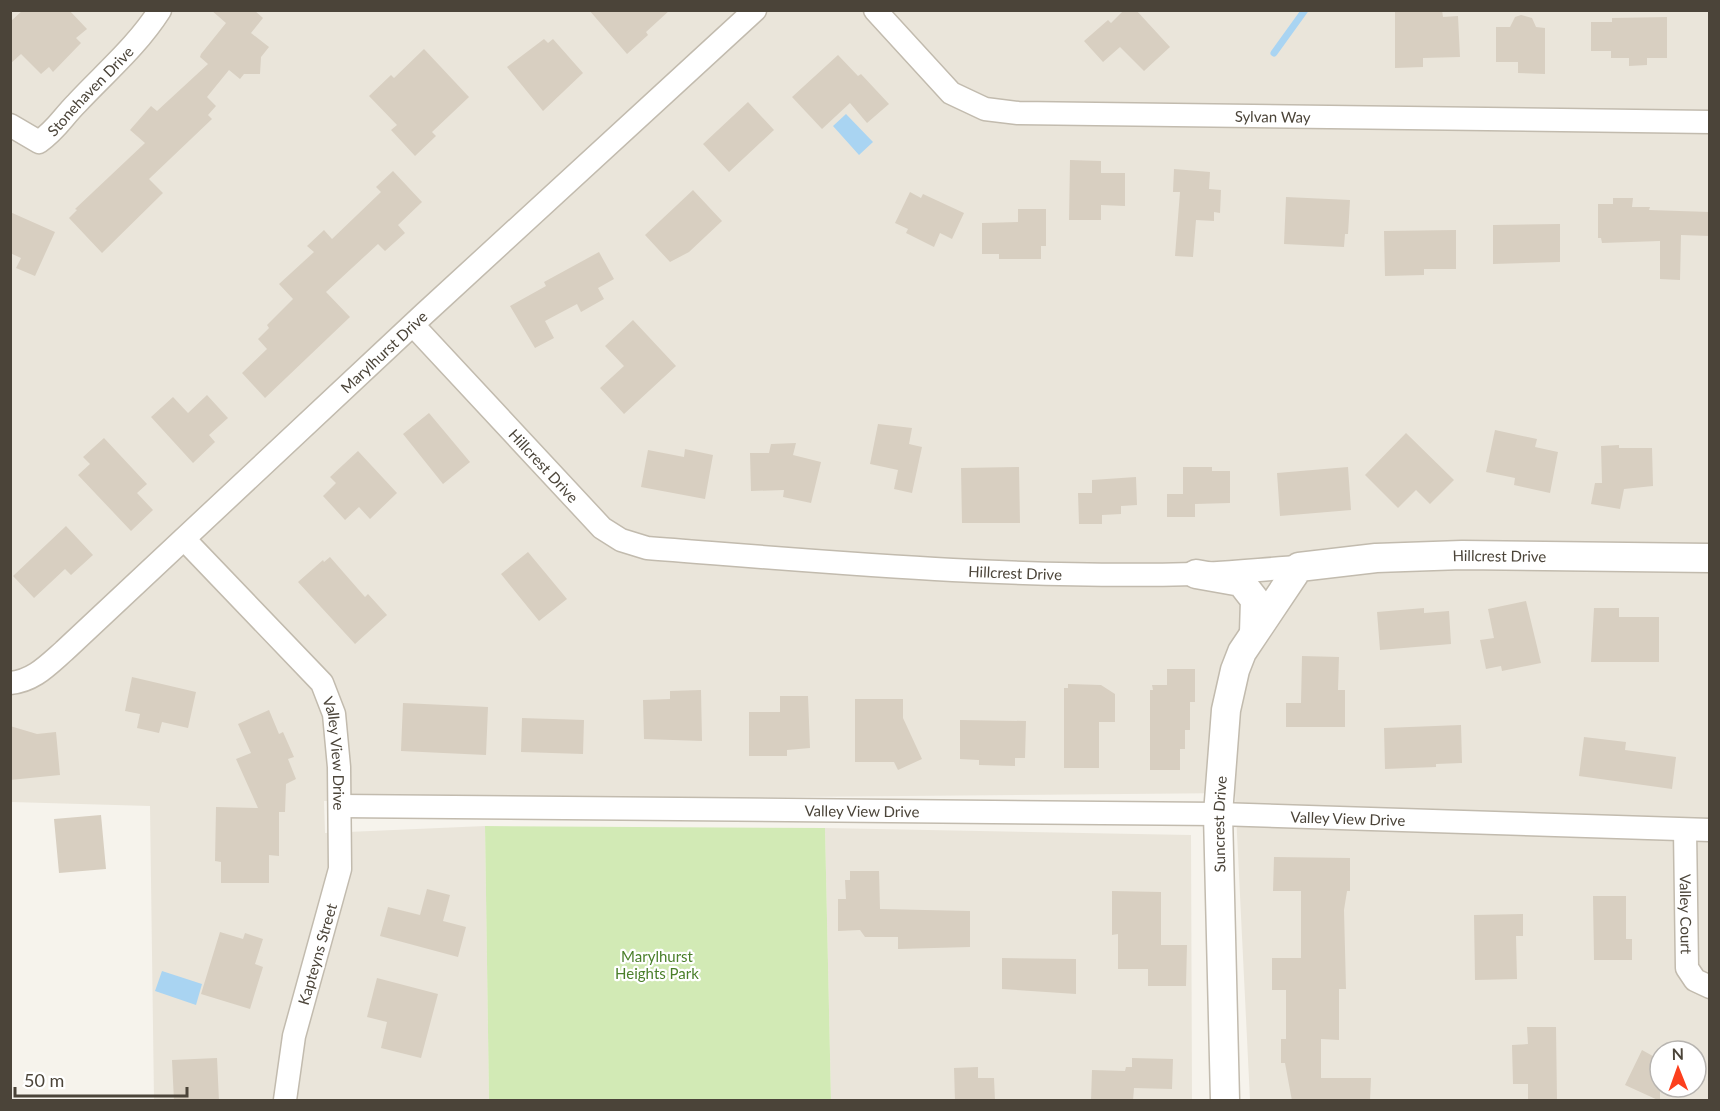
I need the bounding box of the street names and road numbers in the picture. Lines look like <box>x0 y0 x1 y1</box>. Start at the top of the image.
street label: Stonehaven Drive <box>43 42 137 140</box>
street label: Sylvan Way <box>1235 107 1311 126</box>
street label: Marylhurst Drive <box>337 307 431 396</box>
street label: Hillcrest Drive <box>505 425 582 506</box>
street label: Hillcrest Drive <box>1452 546 1546 565</box>
street label: Hillcrest Drive <box>968 562 1062 583</box>
street label: Valley View Drive <box>319 694 348 811</box>
street label: Suncrest Drive <box>1209 775 1230 873</box>
street label: Valley View Drive <box>805 801 920 820</box>
street label: Valley View Drive <box>1290 807 1406 829</box>
street label: Valley Court <box>1677 874 1696 955</box>
street label: Kapteyns Street <box>294 901 340 1007</box>

